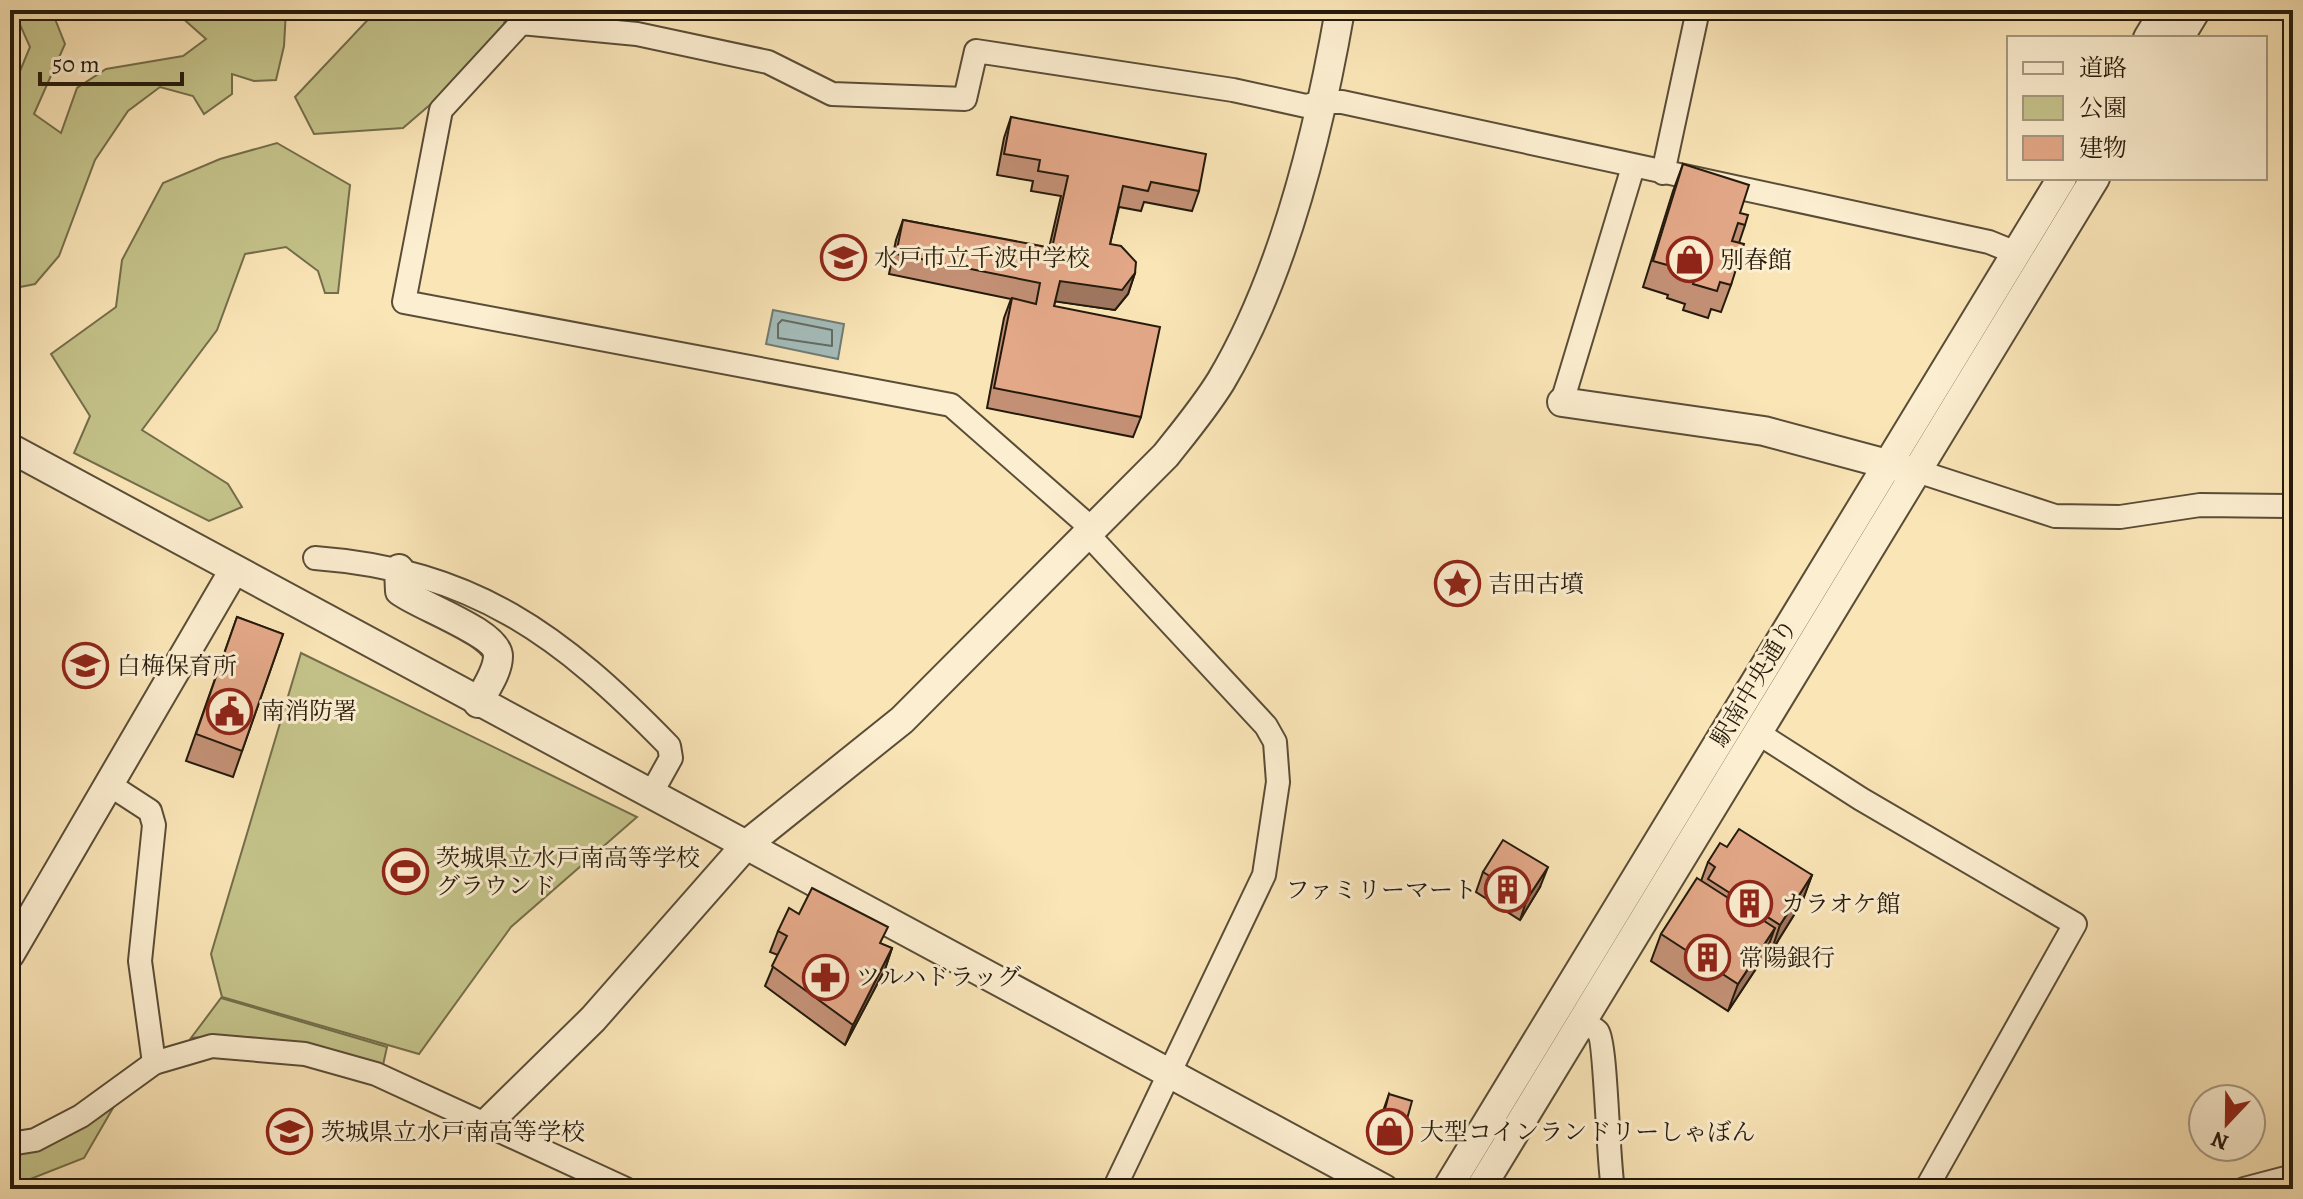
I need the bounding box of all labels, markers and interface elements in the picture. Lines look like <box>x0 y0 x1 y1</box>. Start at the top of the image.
scale bar <box>40 36 182 86</box>
legend <box>2007 36 2267 180</box>
text: 50 m <box>52 48 100 80</box>
text: 道路 <box>2079 52 2127 84</box>
text: 公園 <box>2079 92 2127 124</box>
text: 建物 <box>2079 132 2127 164</box>
school or university icon: 水戸市立千波中学校 <box>819 234 867 282</box>
shop icon: 別春館 <box>1665 236 1713 284</box>
place label: 水戸市立千波中学校 <box>874 242 1090 274</box>
place label: 別春館 <box>1720 244 1792 276</box>
place icon: 吉田古墳 <box>1433 560 1481 608</box>
place label: 吉田古墳 <box>1488 568 1584 600</box>
street label: 駅南中央通り <box>1703 613 1805 753</box>
school or university icon: 白梅保育所 <box>62 642 110 690</box>
place label: 白梅保育所 <box>117 650 237 682</box>
public building icon: 南消防署 <box>206 687 254 735</box>
place label: 南消防署 <box>261 695 357 727</box>
place label: 茨城県立水戸南高等学校 グラウンド <box>436 842 700 902</box>
sports icon: 茨城県立水戸南高等学校 グラウンド <box>381 848 429 896</box>
building icon: ファミリーマート <box>1484 866 1532 914</box>
place label: ファミリーマート <box>1285 874 1477 906</box>
building icon: カラオケ館 <box>1726 880 1774 928</box>
place label: カラオケ館 <box>1781 888 1901 920</box>
building icon: 常陽銀行 <box>1684 934 1732 982</box>
place label: 常陽銀行 <box>1739 942 1835 974</box>
pharmacy icon: ツルハドラッグ <box>801 953 849 1001</box>
place label: ツルハドラッグ <box>856 961 1021 993</box>
north arrow <box>2187 1083 2267 1163</box>
school or university icon: 茨城県立水戸南高等学校 <box>266 1108 314 1156</box>
shop icon: 大型コインランドリーしゃぼん <box>1365 1108 1413 1156</box>
place label: 茨城県立水戸南高等学校 <box>321 1116 585 1148</box>
place label: 大型コインランドリーしゃぼん <box>1420 1116 1755 1148</box>
text: N <box>2207 1124 2233 1158</box>

